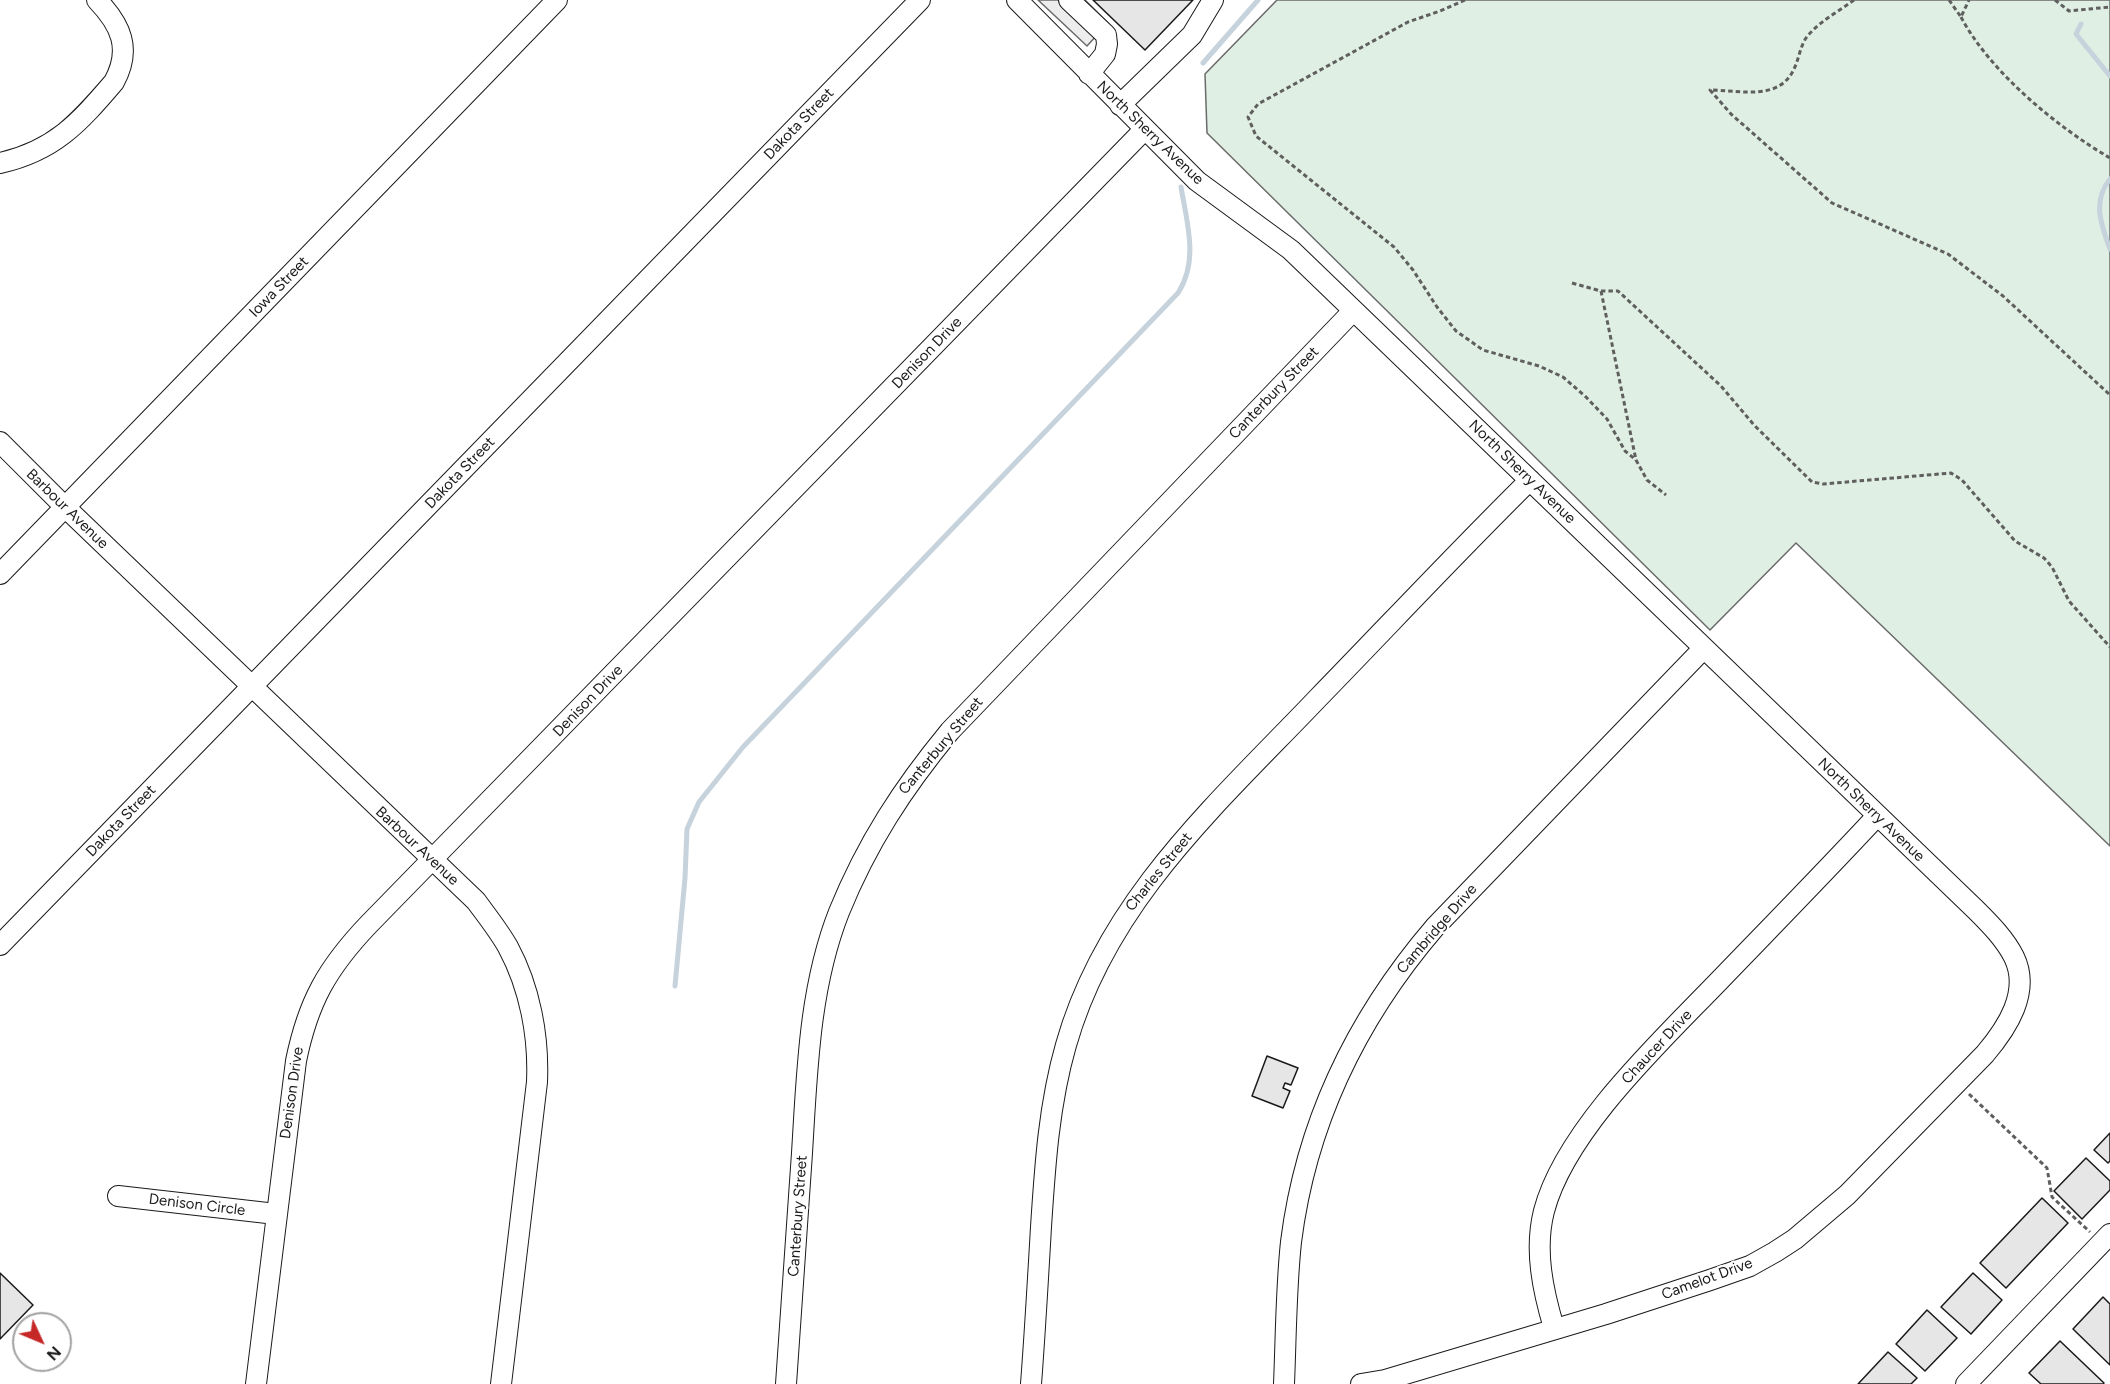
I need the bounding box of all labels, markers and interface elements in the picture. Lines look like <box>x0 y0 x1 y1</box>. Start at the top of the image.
street label: North Sherry Avenue <box>1093 77 1207 189</box>
street label: Dakota Street <box>760 84 838 164</box>
street label: Iowa Street <box>246 253 312 321</box>
street label: Denison Drive <box>888 313 966 393</box>
street label: Canterbury Street <box>1225 343 1323 443</box>
street label: North Sherry Avenue <box>1465 416 1579 528</box>
street label: Dakota Street <box>421 433 499 513</box>
street label: Barbour Avenue <box>22 465 112 553</box>
street label: Denison Drive <box>549 661 627 741</box>
street label: Canterbury Street <box>895 694 987 798</box>
street label: North Sherry Avenue <box>1814 754 1928 866</box>
street label: Dakota Street <box>82 781 160 861</box>
street label: Barbour Avenue <box>372 803 462 889</box>
street label: Charles Street <box>1122 829 1196 915</box>
street label: Cambridge Drive <box>1393 881 1481 977</box>
street label: Chaucer Drive <box>1618 1006 1696 1088</box>
street label: Denison Drive <box>277 1046 307 1140</box>
street label: Canterbury Street <box>785 1155 811 1277</box>
street label: Denison Circle <box>148 1190 246 1220</box>
street label: Camelot Drive <box>1659 1254 1755 1304</box>
north arrow <box>12 1312 72 1372</box>
text: N <box>43 1342 65 1365</box>

